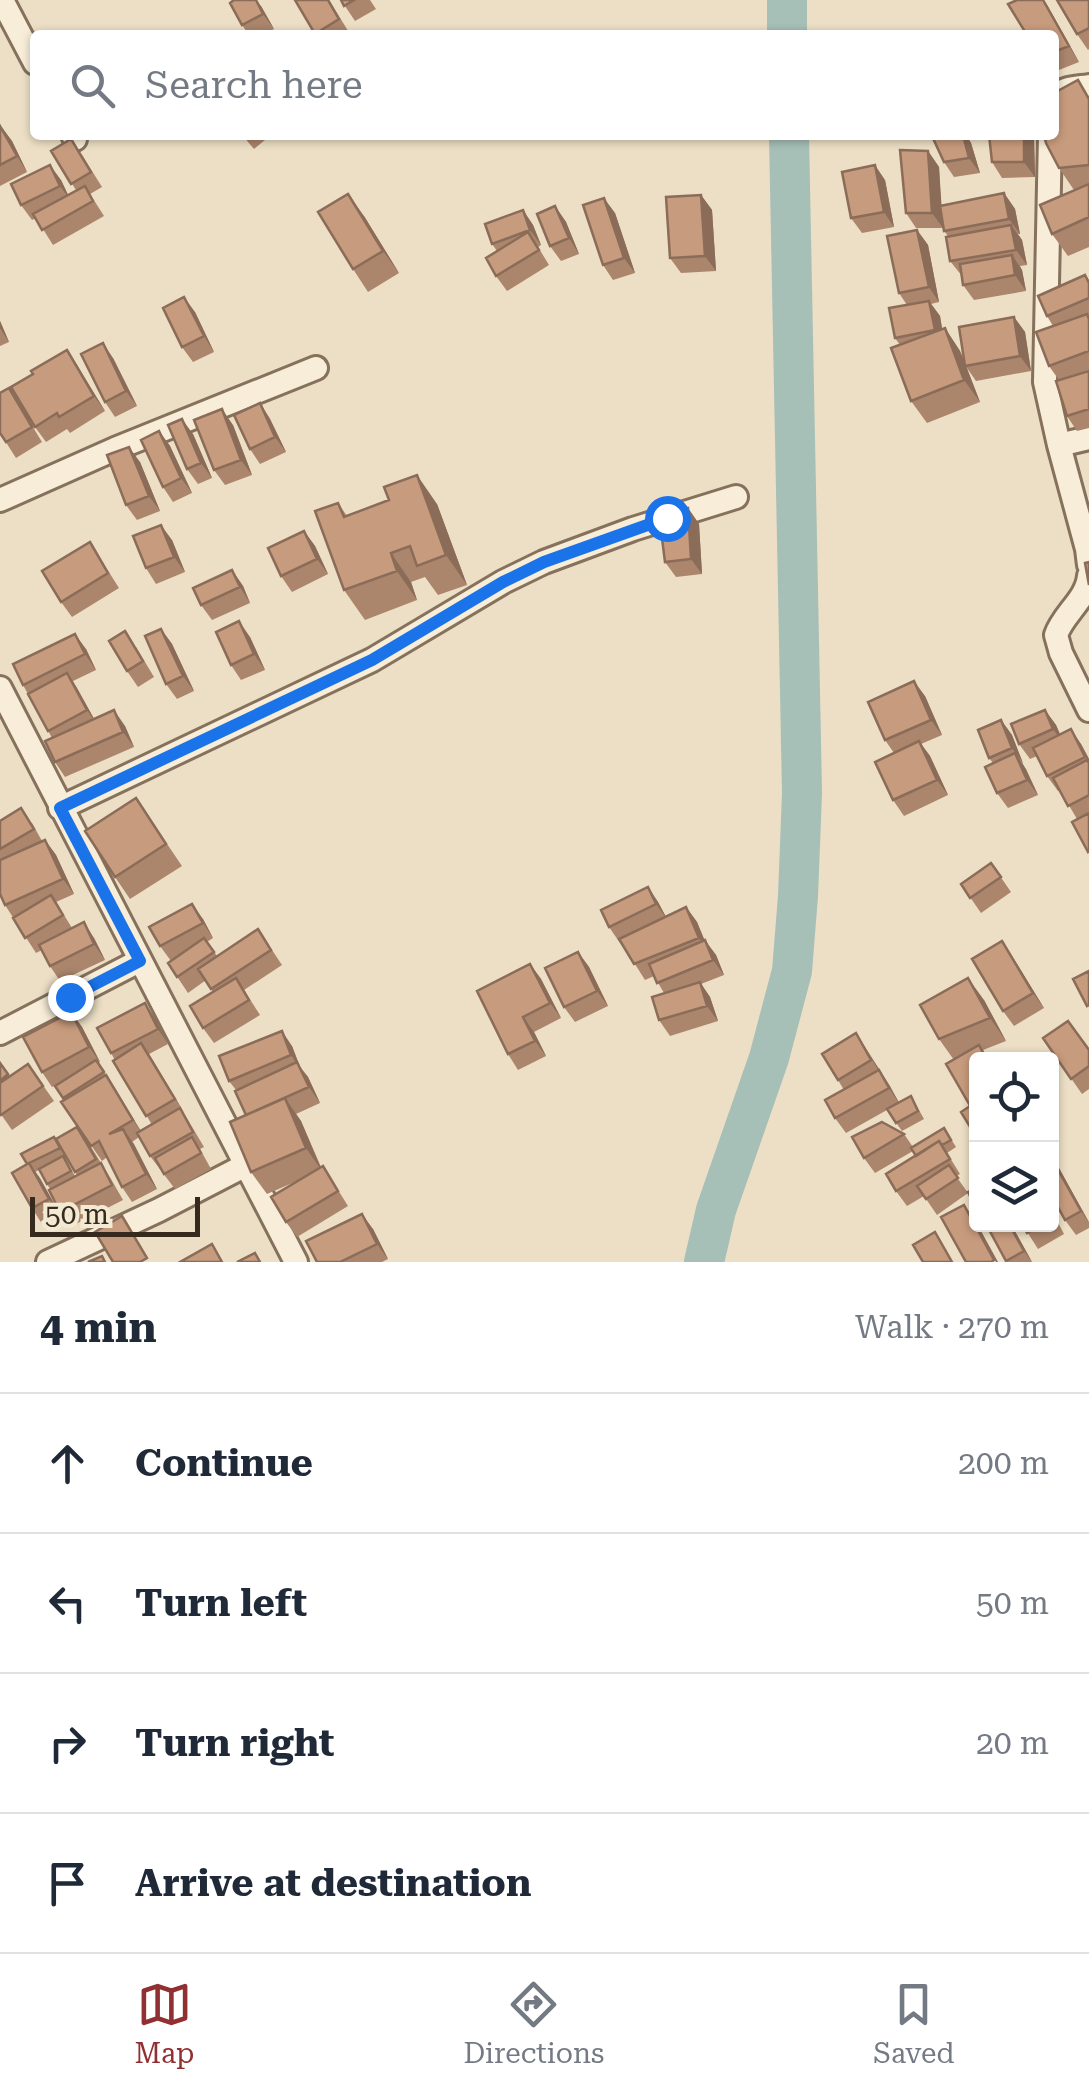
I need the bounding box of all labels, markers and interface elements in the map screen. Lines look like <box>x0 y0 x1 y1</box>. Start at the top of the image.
search box <box>30 30 1059 140</box>
icon: search <box>65 58 120 113</box>
text: Search here <box>145 63 363 107</box>
route start <box>645 496 691 542</box>
route end <box>48 975 94 1021</box>
map controls <box>969 1052 1059 1232</box>
button: locate <box>969 1052 1059 1142</box>
button: layers <box>969 1142 1059 1232</box>
scale bar <box>30 1192 200 1236</box>
text: 50 m <box>45 1198 109 1231</box>
text: 4 min <box>40 1303 157 1352</box>
text: Walk · 270 m <box>855 1308 1049 1346</box>
icon: ahead <box>40 1436 95 1491</box>
text: Continue <box>135 1441 313 1485</box>
text: 200 m <box>958 1444 1049 1482</box>
icon: left <box>40 1576 95 1631</box>
text: Turn left <box>135 1581 307 1625</box>
text: 50 m <box>976 1584 1049 1622</box>
icon: right <box>40 1716 95 1771</box>
text: Turn right <box>135 1721 334 1765</box>
text: 20 m <box>976 1724 1049 1762</box>
icon: arrive <box>40 1856 95 1911</box>
text: Arrive at destination <box>135 1861 531 1905</box>
tab: Map <box>135 1977 194 2070</box>
tab: Directions <box>463 1977 604 2070</box>
tab: Saved <box>873 1977 955 2070</box>

